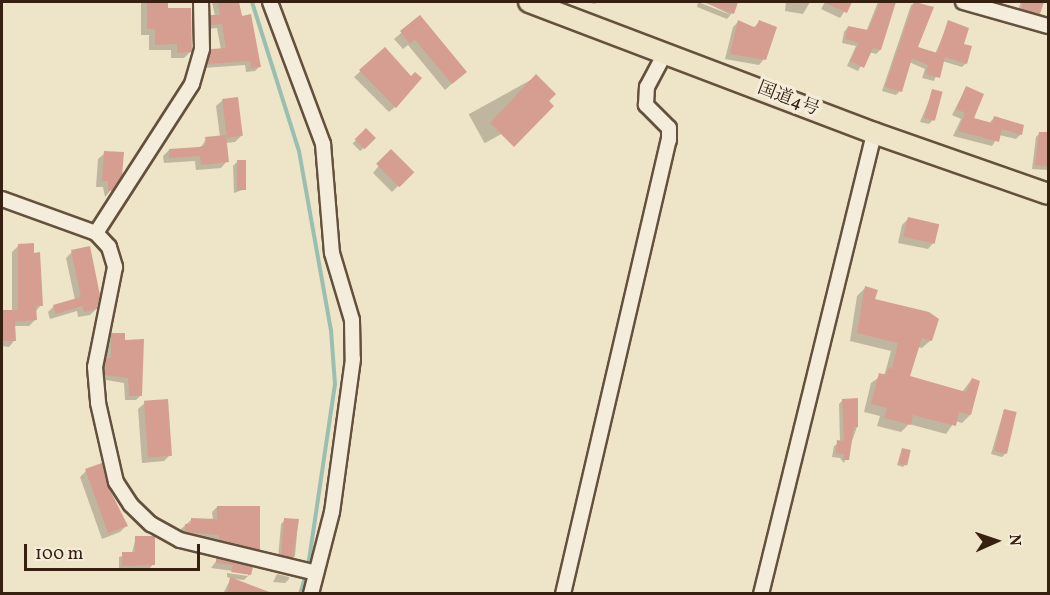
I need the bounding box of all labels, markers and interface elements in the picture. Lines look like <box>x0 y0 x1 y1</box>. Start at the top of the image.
street label: 国道4号 <box>754 78 822 122</box>
north arrow <box>966 511 1026 571</box>
scale bar <box>27 532 202 570</box>
text: N <box>1003 534 1025 546</box>
text: 100 m <box>35 542 84 567</box>

